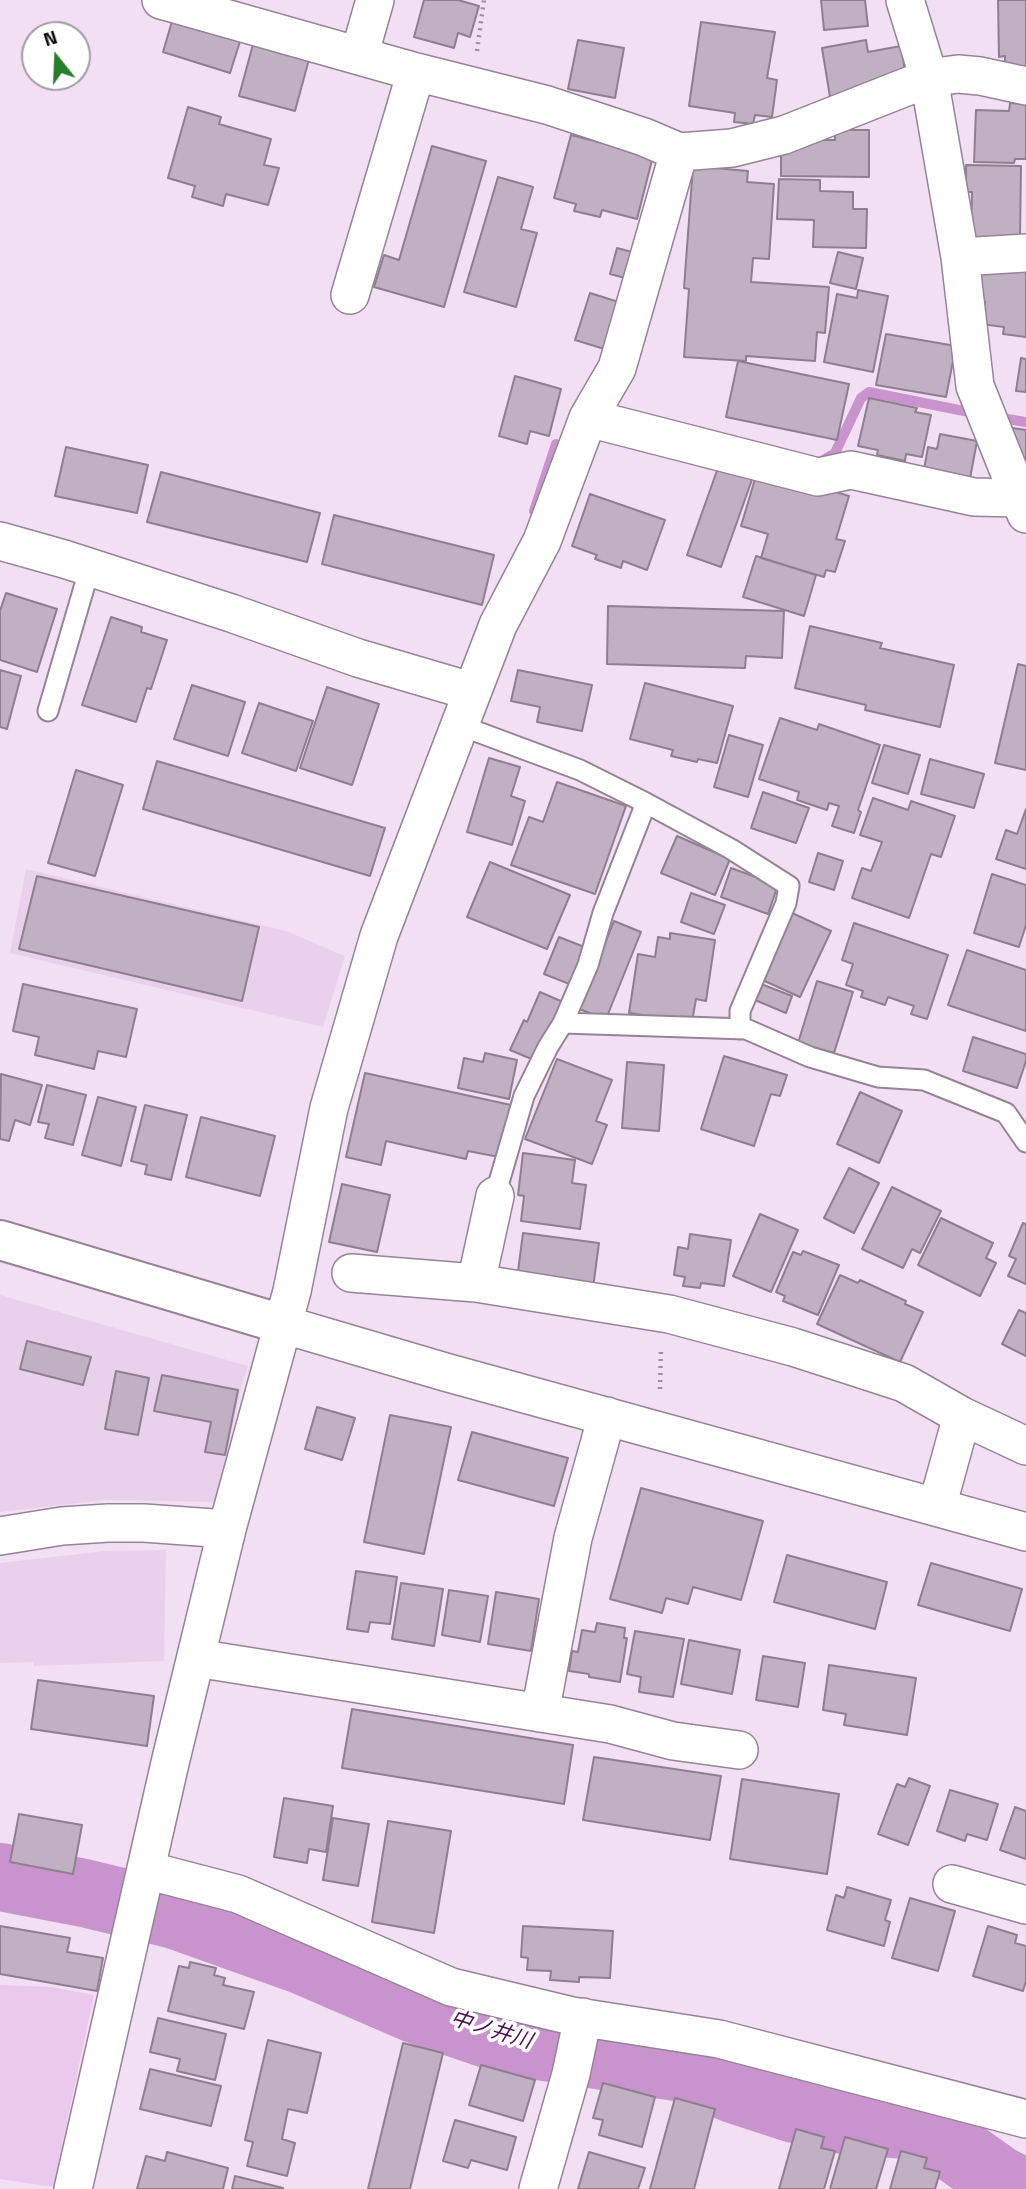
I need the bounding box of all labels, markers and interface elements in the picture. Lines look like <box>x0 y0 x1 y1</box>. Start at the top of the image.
north arrow <box>21 21 91 91</box>
text: N <box>39 22 61 53</box>
water label: 中ノ井川 <box>447 2007 535 2055</box>

